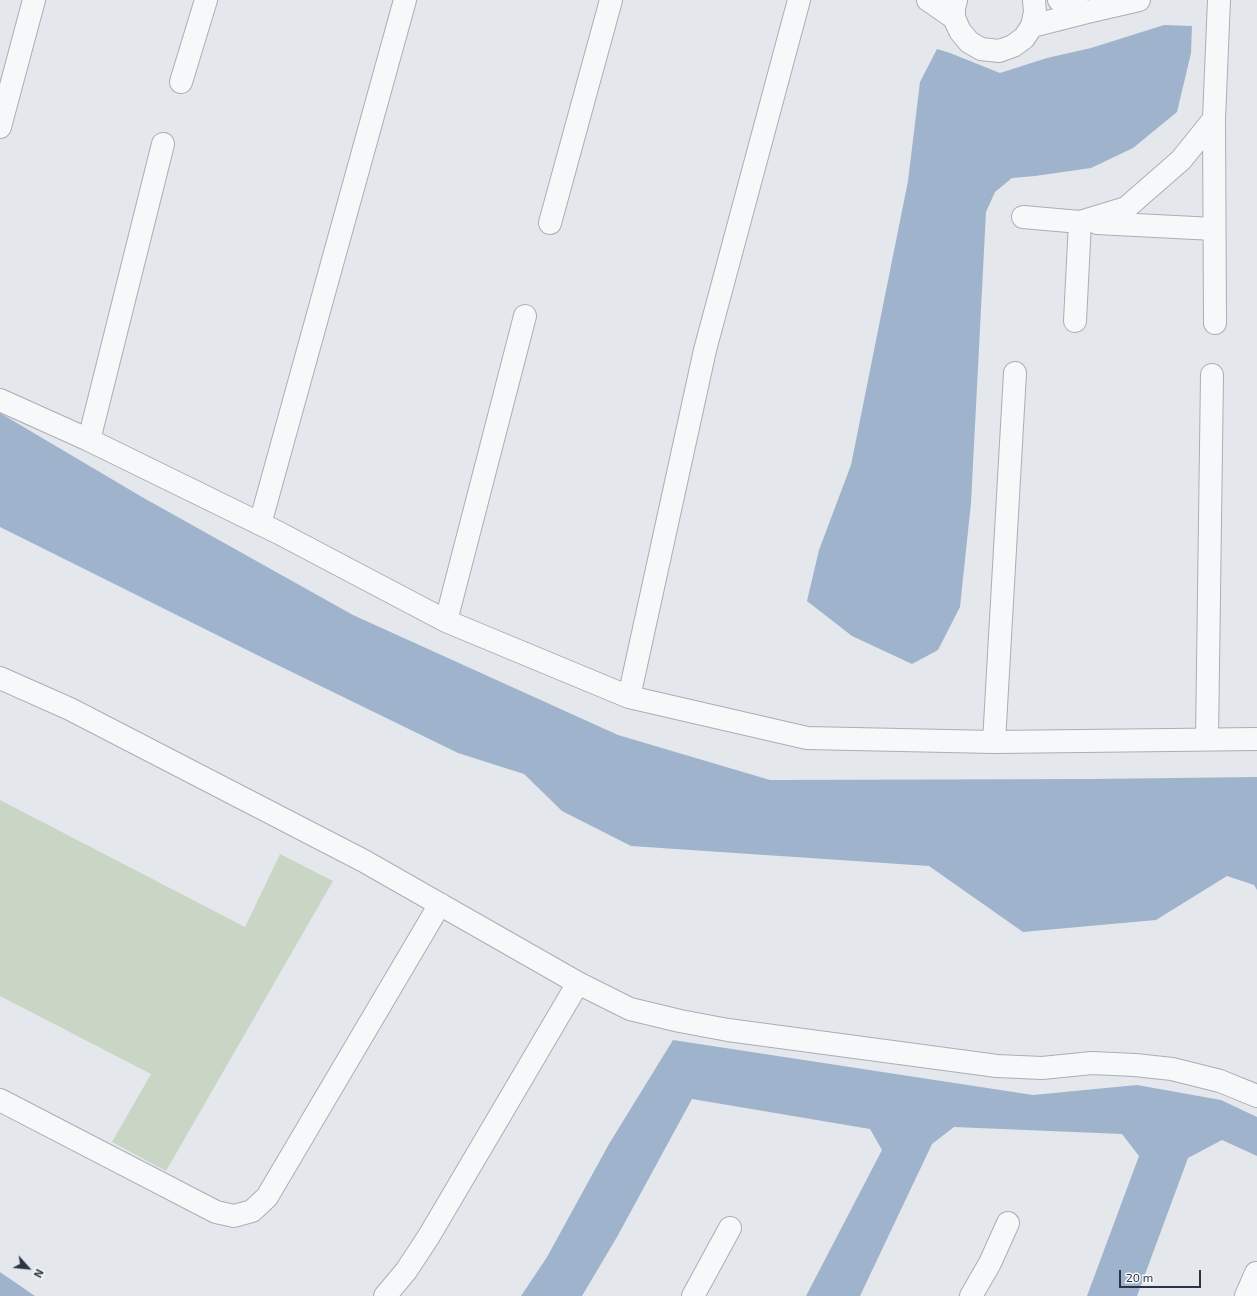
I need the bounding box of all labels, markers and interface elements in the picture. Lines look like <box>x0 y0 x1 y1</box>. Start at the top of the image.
north arrow <box>8 1248 48 1288</box>
scale bar <box>1121 1262 1203 1288</box>
text: N <box>32 1267 47 1280</box>
text: 20 m <box>1126 1270 1153 1284</box>

